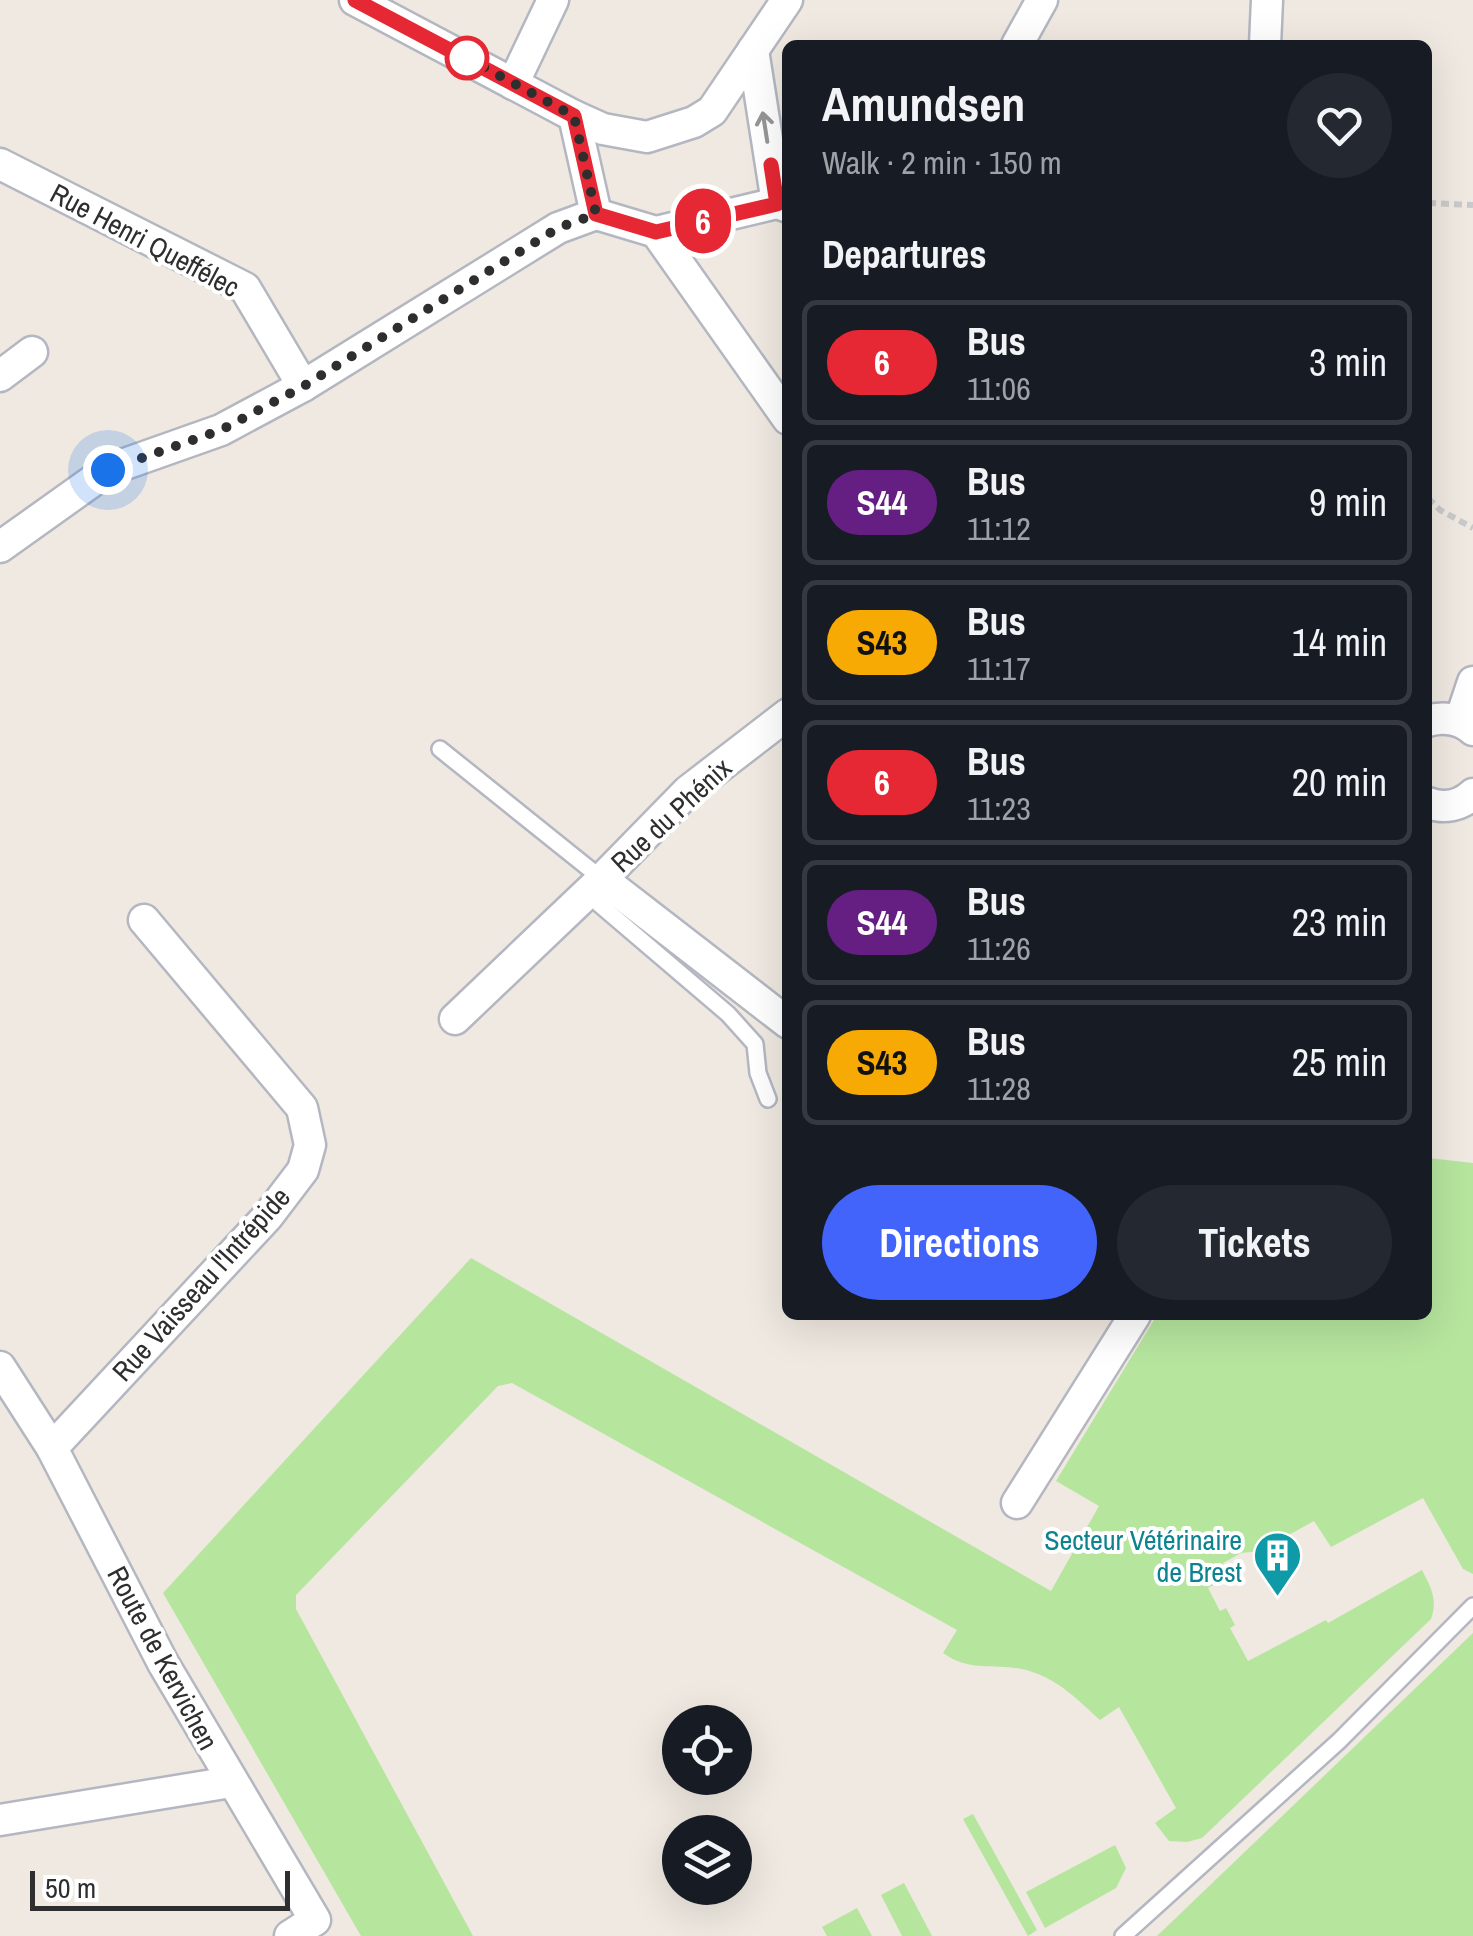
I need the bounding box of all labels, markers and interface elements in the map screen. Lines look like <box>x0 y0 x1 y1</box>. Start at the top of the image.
unlabelled marker <box>446 37 488 79</box>
text: Amundsen <box>822 71 1025 136</box>
button: heart <box>1287 73 1392 178</box>
one-way arrow <box>755 111 774 143</box>
text: Walk · 2 min · 150 m <box>822 141 1062 184</box>
street label: Rue Henri Queffélec <box>44 174 246 306</box>
line badge: 6 <box>670 188 736 254</box>
text: 6 <box>695 198 711 245</box>
text: Departures <box>822 229 987 280</box>
text: Bus <box>967 316 1026 367</box>
text: 3 min <box>1309 337 1387 388</box>
text: 6 <box>874 339 890 386</box>
text: 11:06 <box>967 367 1031 410</box>
your location <box>83 445 133 495</box>
text: Bus <box>967 456 1026 507</box>
text: 9 min <box>1309 477 1387 528</box>
text: S44 <box>856 479 908 526</box>
text: 11:12 <box>967 507 1031 550</box>
text: Bus <box>967 596 1026 647</box>
text: 14 min <box>1292 617 1387 668</box>
text: S43 <box>856 619 908 666</box>
text: 11:17 <box>967 647 1031 690</box>
text: Bus <box>967 736 1026 787</box>
street label: Rue du Phénix <box>602 749 740 881</box>
text: 20 min <box>1292 757 1387 808</box>
text: 6 <box>874 759 890 806</box>
text: 11:23 <box>967 787 1031 830</box>
text: Bus <box>967 876 1026 927</box>
text: 23 min <box>1292 897 1387 948</box>
text: S44 <box>856 899 908 946</box>
text: 11:26 <box>967 927 1031 970</box>
text: Bus <box>967 1016 1026 1067</box>
text: 25 min <box>1292 1037 1387 1088</box>
text: S43 <box>856 1039 908 1086</box>
text: 11:28 <box>967 1067 1031 1110</box>
street label: Rue Vaisseau l'Intrépide <box>104 1179 298 1389</box>
button: Directions <box>822 1185 1097 1300</box>
button: Tickets <box>1117 1185 1392 1300</box>
place label: Secteur Vétérinaire de Brest <box>1044 1521 1242 1591</box>
building icon: Secteur Vétérinaire de Brest <box>1251 1530 1303 1598</box>
street label: Route de Kervichen <box>99 1559 227 1757</box>
map controls <box>662 1705 752 1905</box>
button: locate <box>662 1705 752 1795</box>
button: layers <box>662 1815 752 1905</box>
scale bar <box>30 1866 290 1910</box>
text: 50 m <box>45 1869 96 1907</box>

